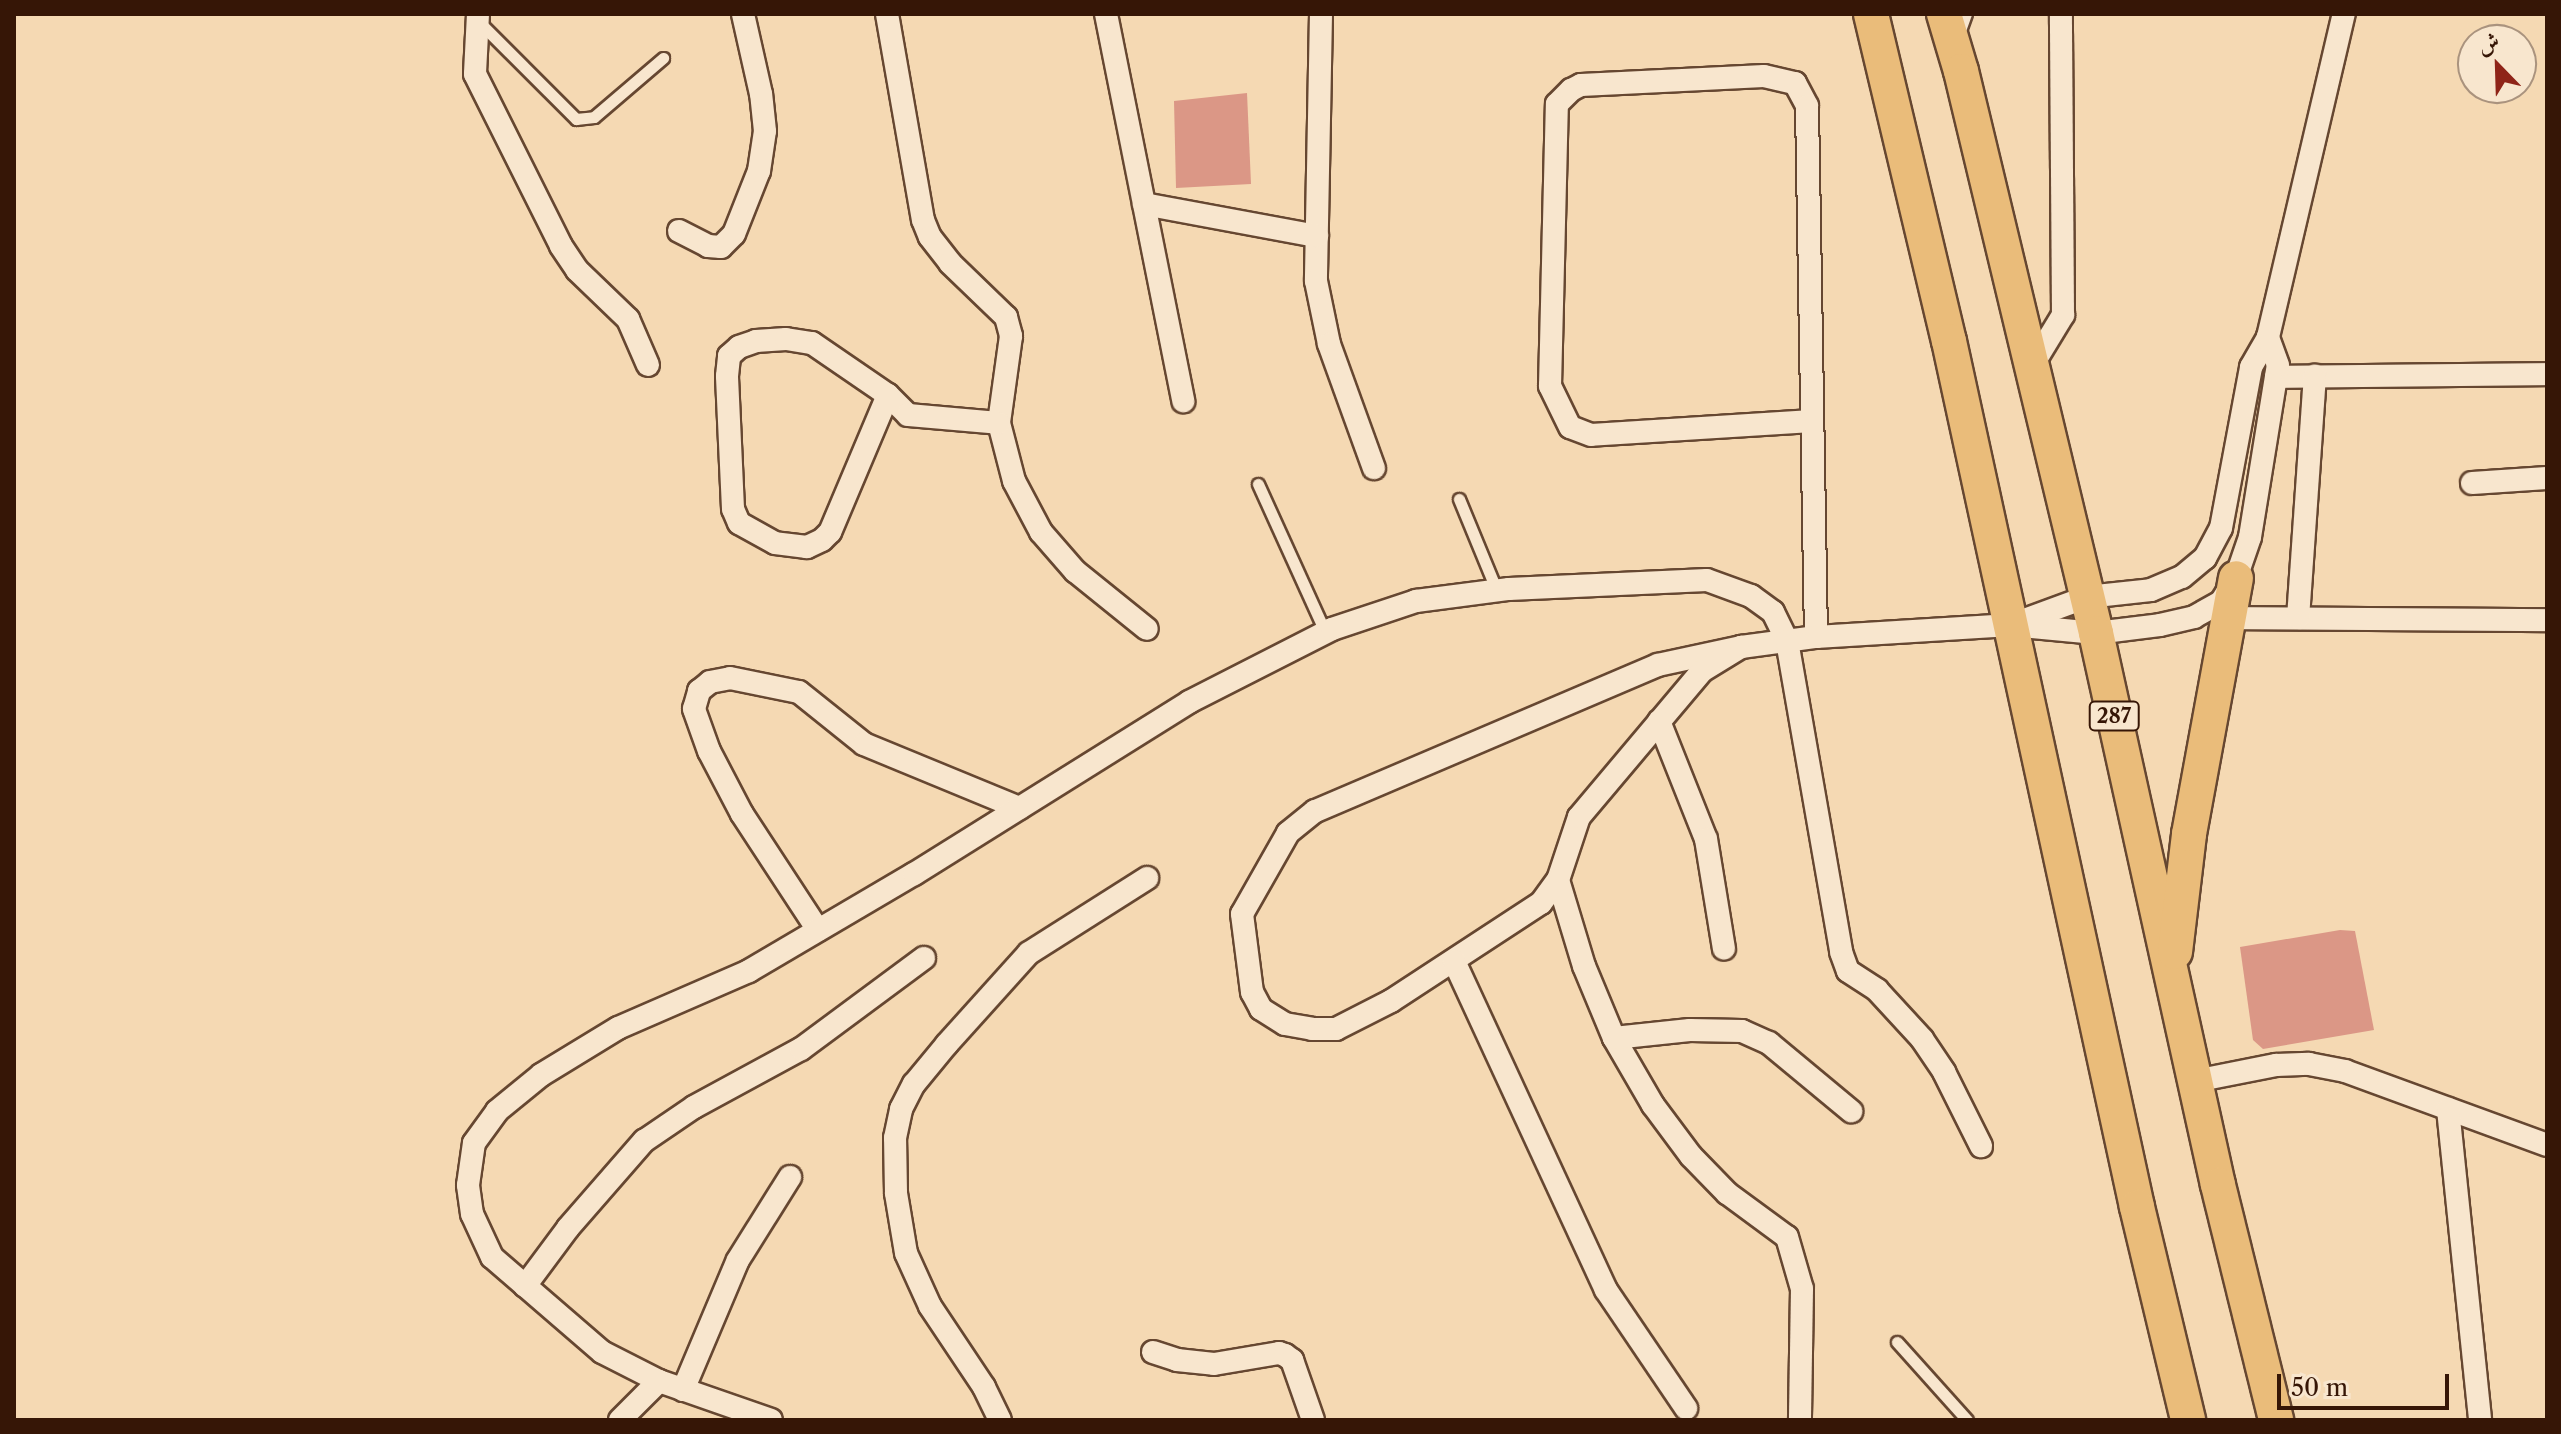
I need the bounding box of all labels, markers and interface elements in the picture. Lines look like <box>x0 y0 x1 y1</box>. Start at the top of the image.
north arrow <box>2457 24 2537 104</box>
text: ش <box>2473 27 2504 60</box>
road number: 287 <box>2088 700 2140 732</box>
scale bar <box>2281 1358 2453 1408</box>
text: 50 m <box>2291 1373 2348 1402</box>

